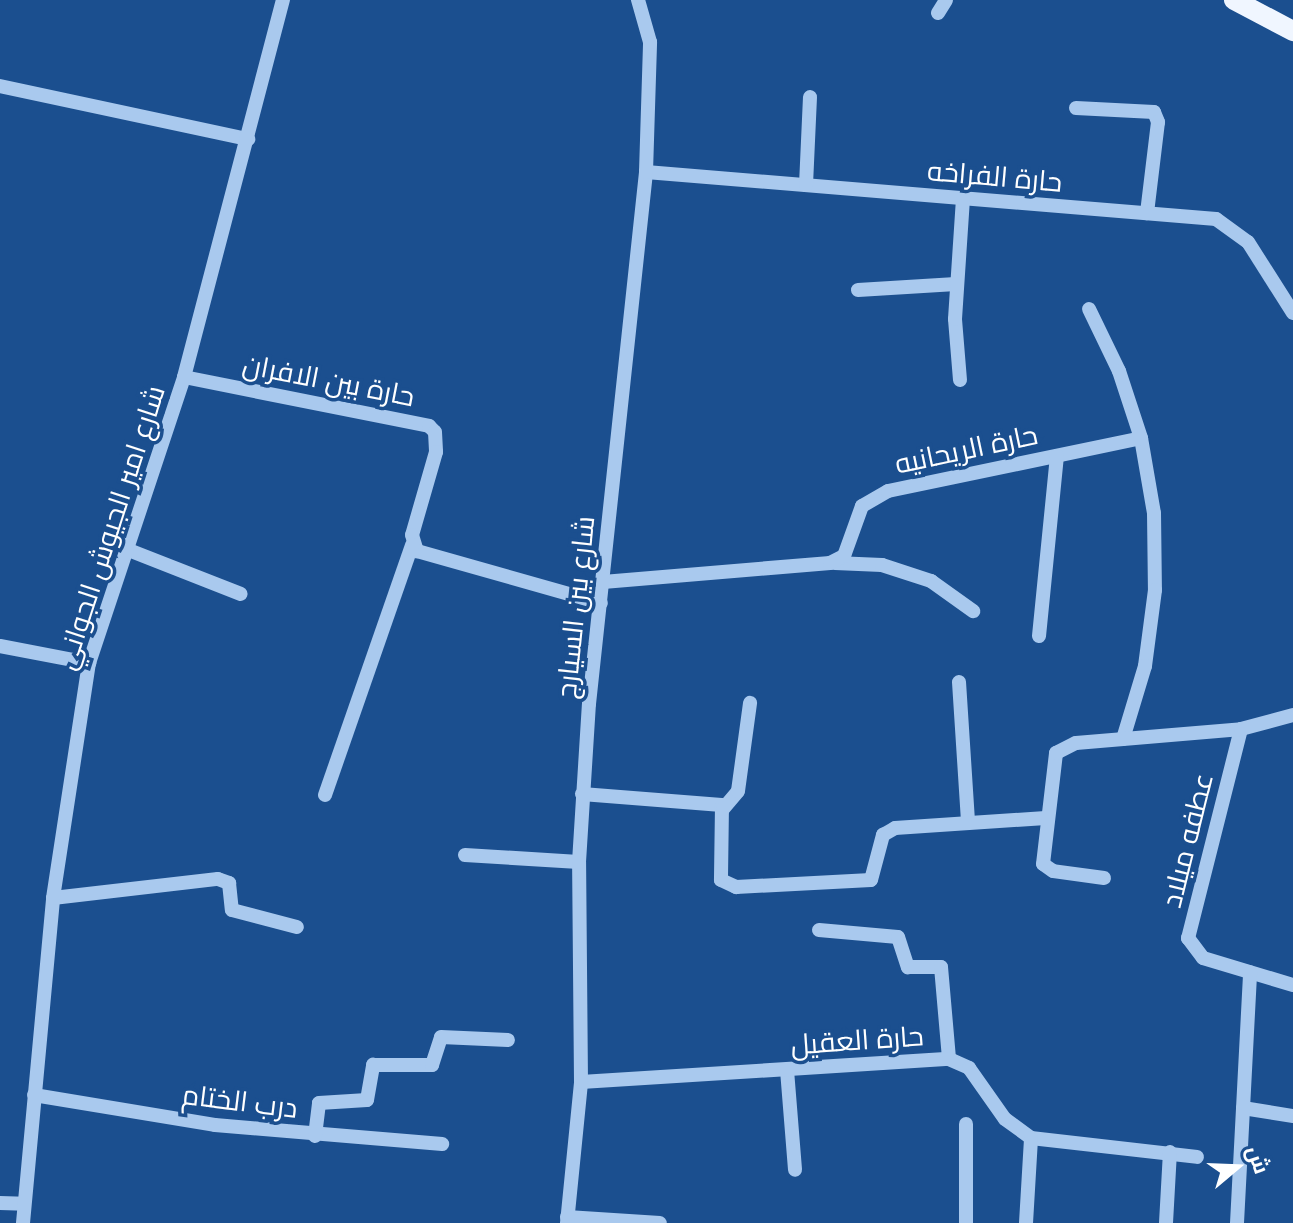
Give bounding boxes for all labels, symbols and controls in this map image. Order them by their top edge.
street label: حارة الفراخه [926,152,1064,198]
street label: حارة بين الافران [240,346,418,412]
street label: شارع امير الجيوش الجواني [47,381,171,673]
street label: حارة الريحانيه [892,416,1040,480]
street label: شارع بين السيارج [548,514,600,700]
street label: عطفه ميلاد [1153,769,1219,911]
street label: حارة العقيل [789,1018,925,1060]
street label: درب الختام [180,1076,300,1124]
north arrow [1197,1127,1277,1207]
text: ش [1241,1141,1278,1177]

